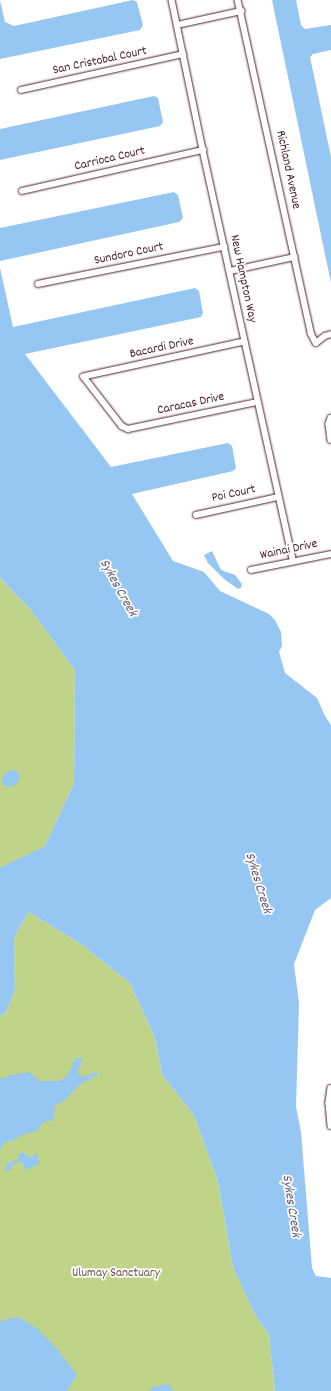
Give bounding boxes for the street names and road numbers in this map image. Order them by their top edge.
street label: San Cristobal Court [52,44,148,80]
street label: Richland Avenue [271,129,303,211]
street label: Carrioca Court [73,144,147,176]
street label: New Hampton Way [225,234,259,324]
street label: Sundoro Court [93,240,165,270]
street label: Bacardi Drive [129,335,195,363]
street label: Caracas Drive [156,390,226,420]
street label: Poi Court [211,483,257,507]
street label: Wainai Drive [259,537,319,565]

